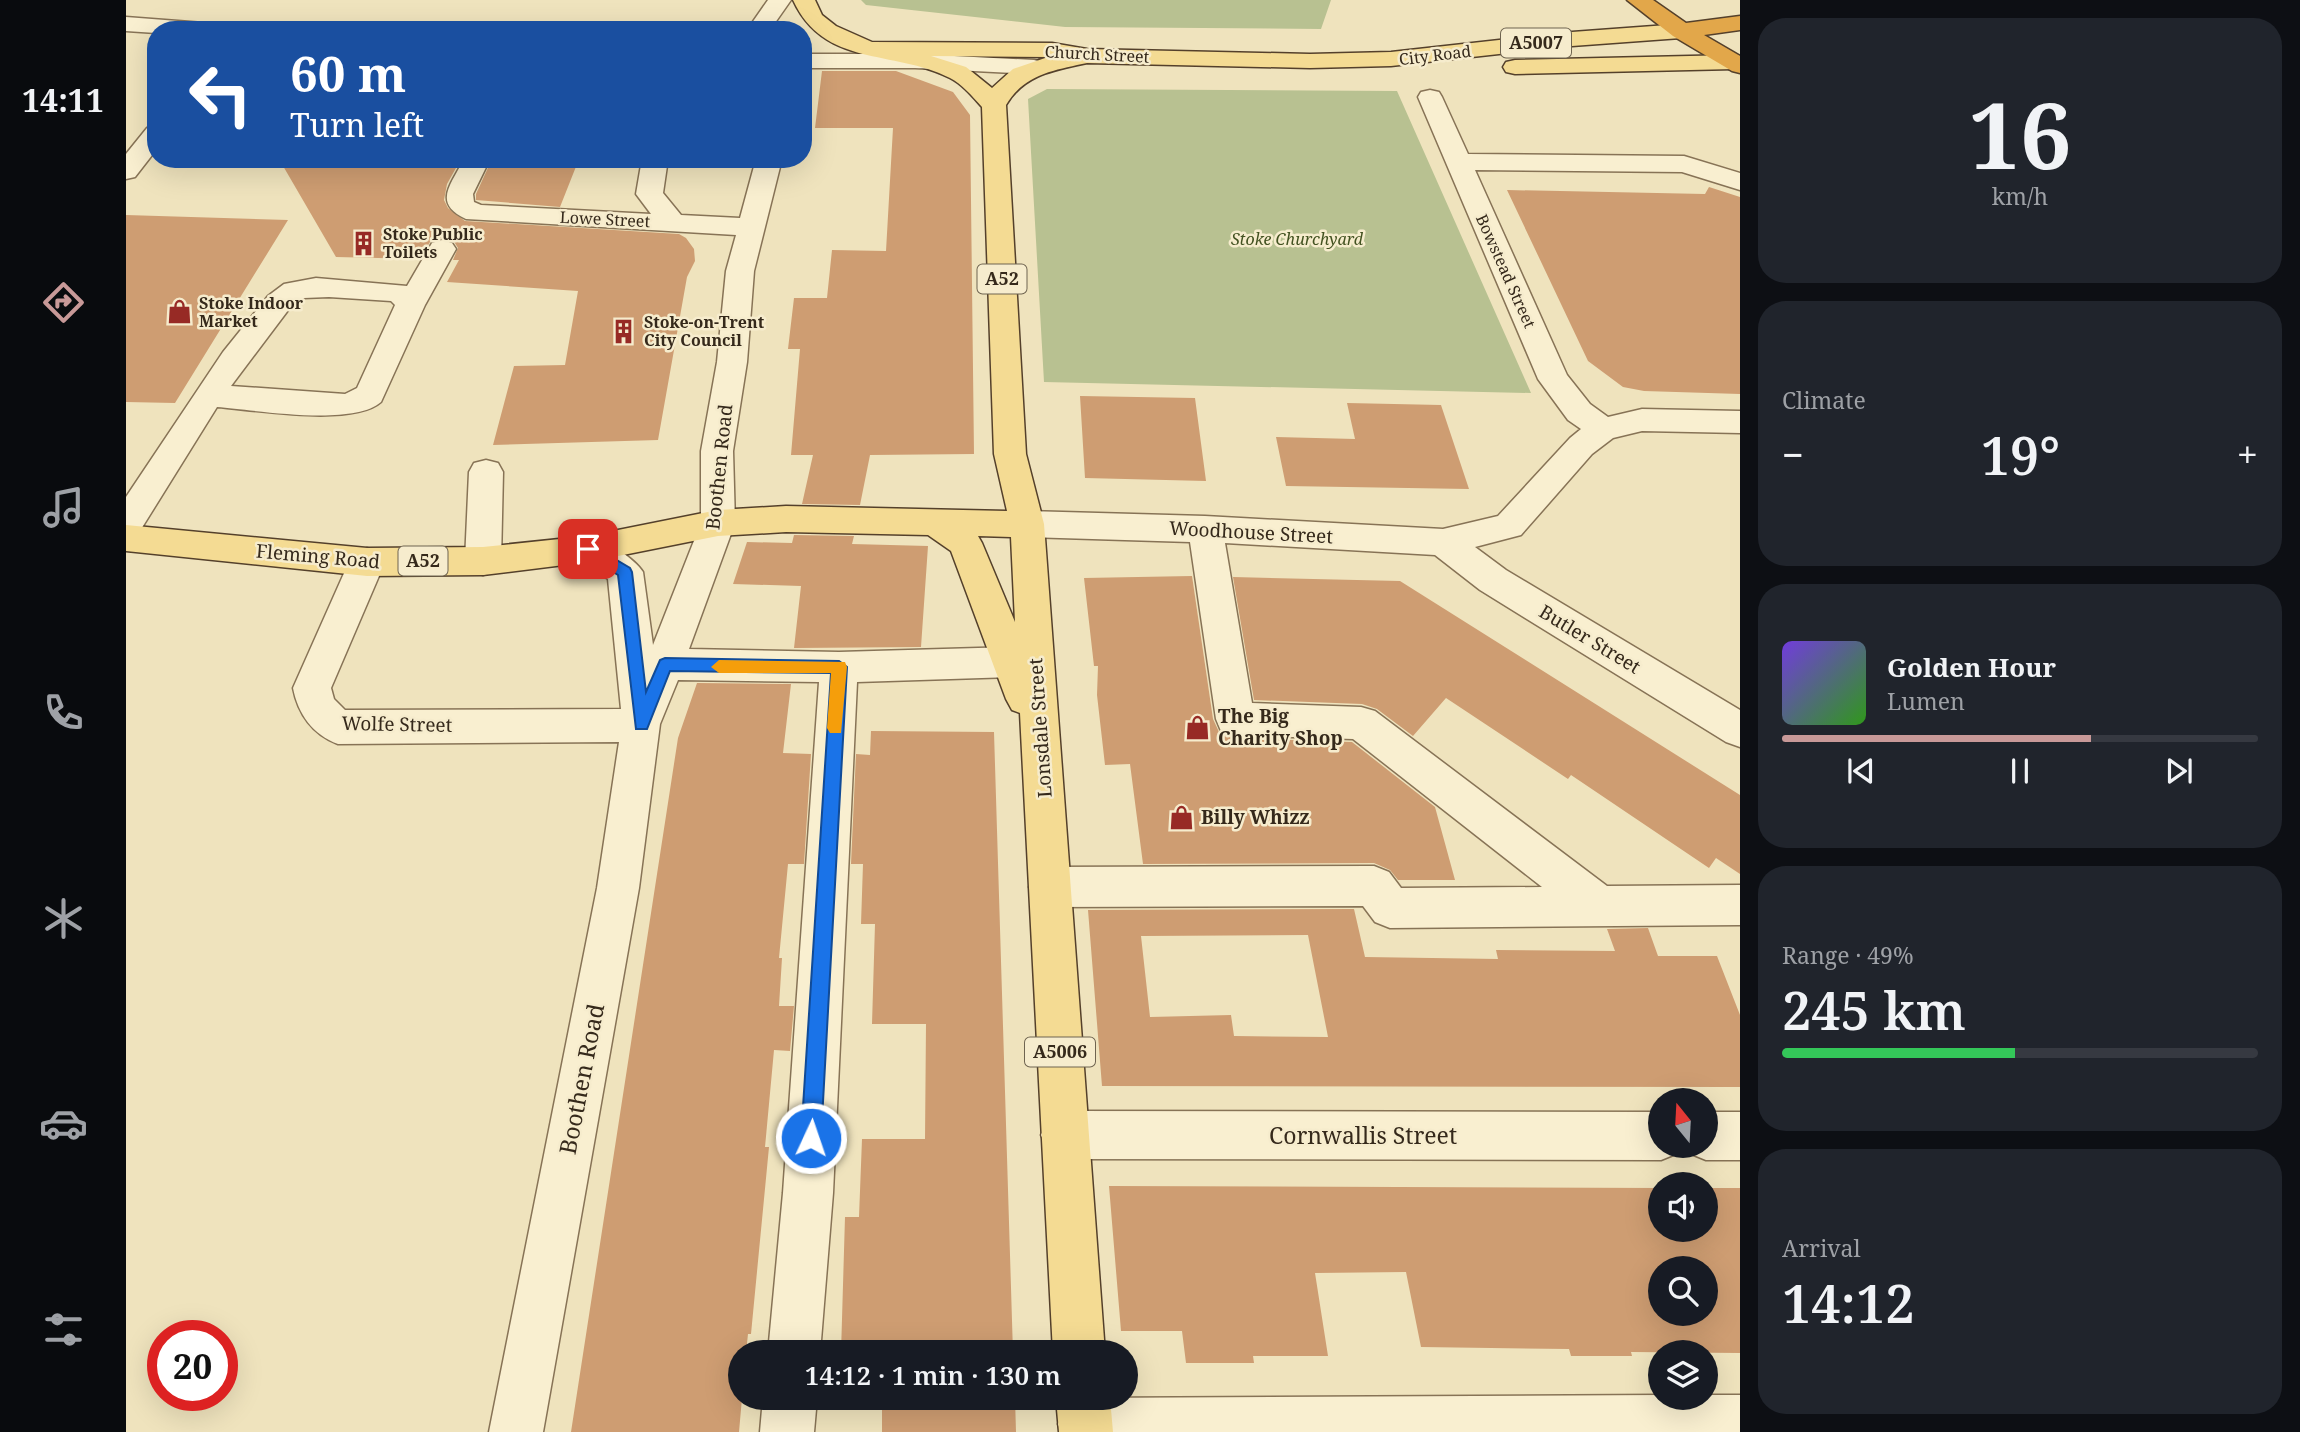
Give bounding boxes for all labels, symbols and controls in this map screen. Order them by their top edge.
road number: A5007 [1501,28,1571,58]
text: 60 m [290,40,406,106]
street label: Church Street [1044,40,1150,68]
street label: City Road [1398,40,1472,70]
icon: left [175,49,266,140]
text: 16 [1969,72,2071,196]
text: 14:11 [22,78,104,121]
text: Turn left [290,103,424,146]
text: km/h [1992,180,2048,212]
street label: Lowe Street [559,206,651,232]
street label: Bowstead Street [1471,211,1541,332]
place label: Stoke Public Toilets [383,223,483,263]
park label: Stoke Churchyard [1231,228,1364,250]
building icon: Stoke Public Toilets [349,229,377,257]
road number: A52 [978,264,1026,293]
icon: directions [39,278,88,327]
place label: Stoke Indoor Market [199,292,304,332]
shop icon: Stoke Indoor Market [165,298,193,326]
place label: Stoke-on-Trent City Council [644,311,765,351]
building icon: Stoke-on-Trent City Council [610,317,638,345]
text: Climate [1782,384,1866,416]
street label: Boothen Road [699,403,739,531]
text: 19° [1981,419,2060,490]
text: − [1782,428,1804,480]
text: + [2237,428,2258,480]
icon: music [39,483,88,532]
street label: Woodhouse Street [1168,515,1334,549]
pin [558,519,618,579]
icon: arrive [569,530,607,568]
street label: Fleming Road [255,538,381,574]
road number: A52 [398,546,448,576]
street label: Butler Street [1534,598,1646,680]
text: Golden Hour [1887,649,2056,685]
street label: Lonsdale Street [1022,657,1058,799]
text: Lumen [1887,685,1965,717]
icon: phone [39,688,88,737]
place label: The Big Charity Shop [1218,703,1343,751]
street label: Wolfe Street [341,710,453,738]
shop icon: The Big Charity Shop [1184,713,1212,741]
icon: previous [1842,752,1880,790]
icon: pause [2001,752,2039,790]
icon: next [2160,752,2198,790]
shop icon: Billy Whizz [1167,803,1195,831]
place label: Billy Whizz [1201,804,1310,830]
icon: climate [39,894,88,943]
text: Range · 49% [1782,939,1914,971]
text: 245 km [1782,974,1966,1045]
street label: Boothen Road [551,1001,611,1157]
road number: A5006 [1025,1037,1095,1066]
north arrow [1648,1088,1718,1158]
map controls [1648,1088,1718,1410]
icon: car [39,1099,88,1148]
position arrow [774,1101,848,1175]
street label: Cornwallis Street [1269,1119,1457,1151]
button: sound [1648,1172,1718,1242]
text: Arrival [1782,1232,1861,1264]
button: search [1648,1256,1718,1326]
text: 14:12 [1782,1267,1915,1338]
icon: filters [39,1305,88,1354]
speed limit sign: 20 [147,1320,238,1411]
button: layers [1648,1340,1718,1410]
text: 14:12 · 1 min · 130 m [805,1357,1061,1393]

